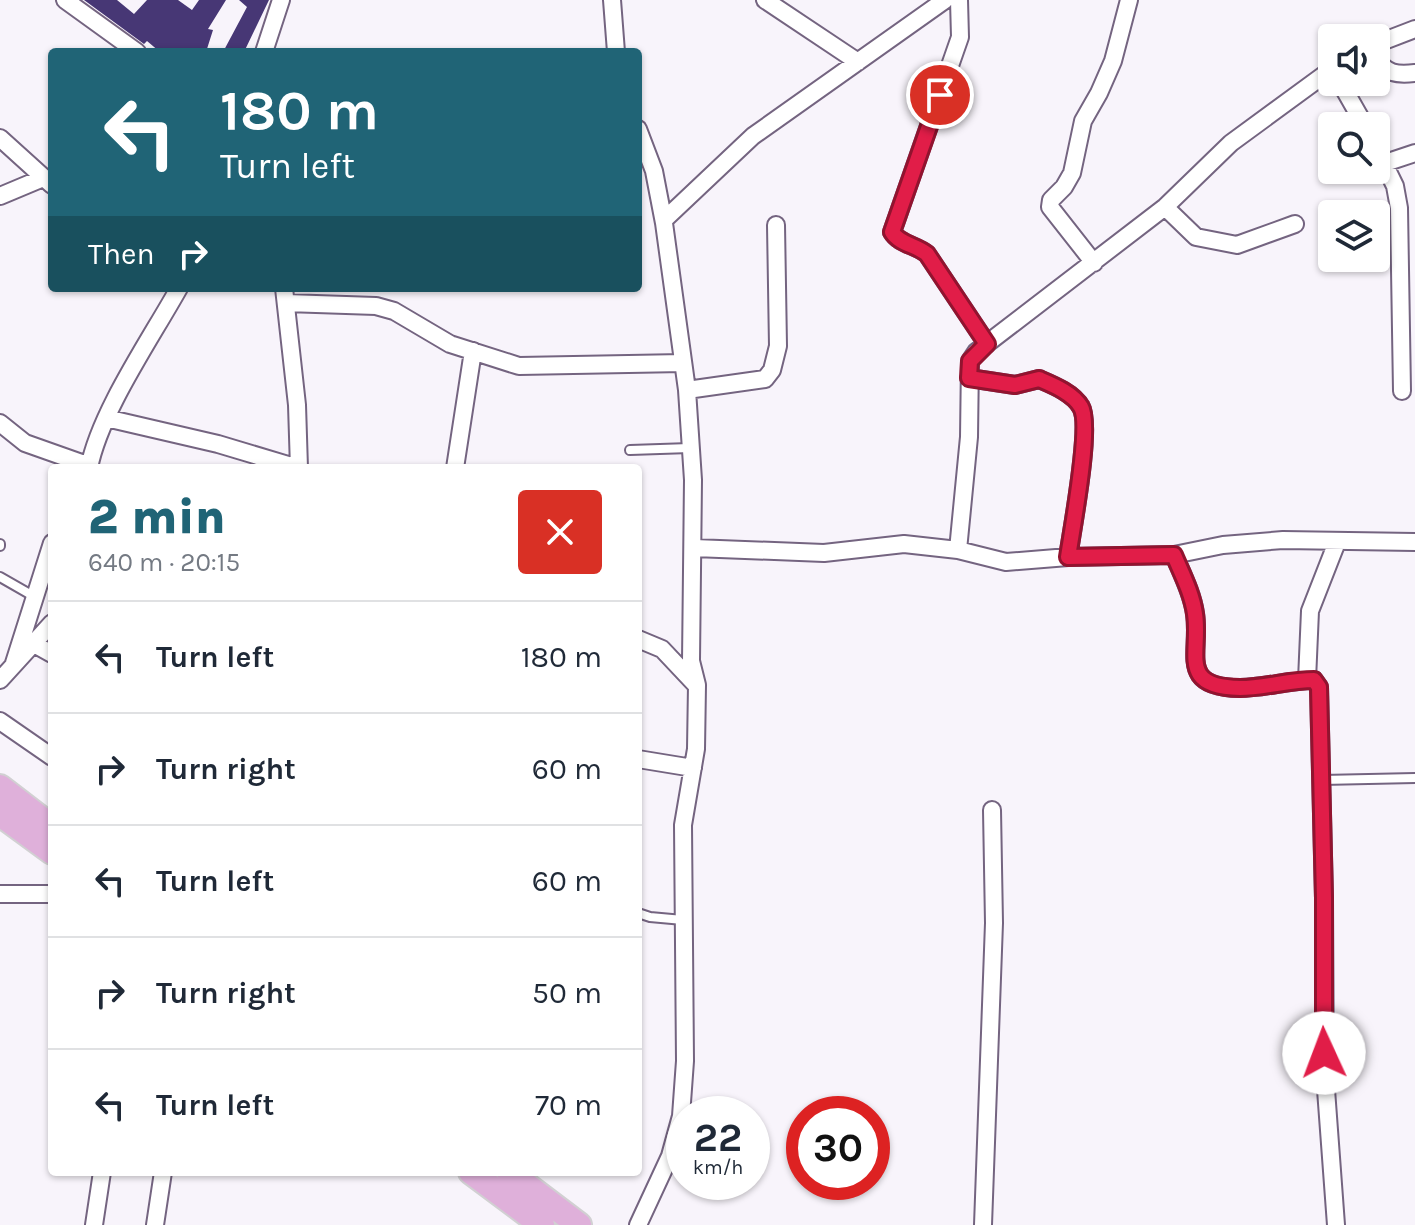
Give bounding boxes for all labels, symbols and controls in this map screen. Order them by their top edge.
map controls [1318,24,1390,272]
button: sound [1318,24,1390,96]
pin [906,61,974,129]
icon: arrive [918,73,962,117]
text: 180 m [220,78,379,143]
icon: left [88,80,192,184]
button: search [1318,112,1390,184]
text: Turn left [220,145,355,187]
button: layers [1318,200,1390,272]
icon: right [171,232,215,276]
text: Then [88,236,155,272]
text: 2 min [88,489,226,545]
button: close [518,490,602,574]
text: 640 m · 20:15 [88,547,240,578]
icon: left [88,635,132,679]
text: Turn left [156,639,274,675]
text: 180 m [521,639,602,675]
icon: right [88,747,132,791]
text: Turn right [156,751,296,787]
text: 60 m [532,751,602,787]
icon: left [88,859,132,903]
text: Turn left [156,863,274,899]
text: 60 m [532,863,602,899]
icon: right [88,971,132,1015]
text: Turn right [156,975,296,1011]
text: 50 m [532,975,602,1011]
position arrow [1282,1011,1366,1095]
icon: left [88,1083,132,1127]
text: Turn left [156,1087,274,1123]
text: 70 m [535,1087,602,1123]
speed limit sign: 30 [786,1096,890,1200]
text: 22 [694,1114,742,1161]
text: km/h [693,1156,743,1179]

